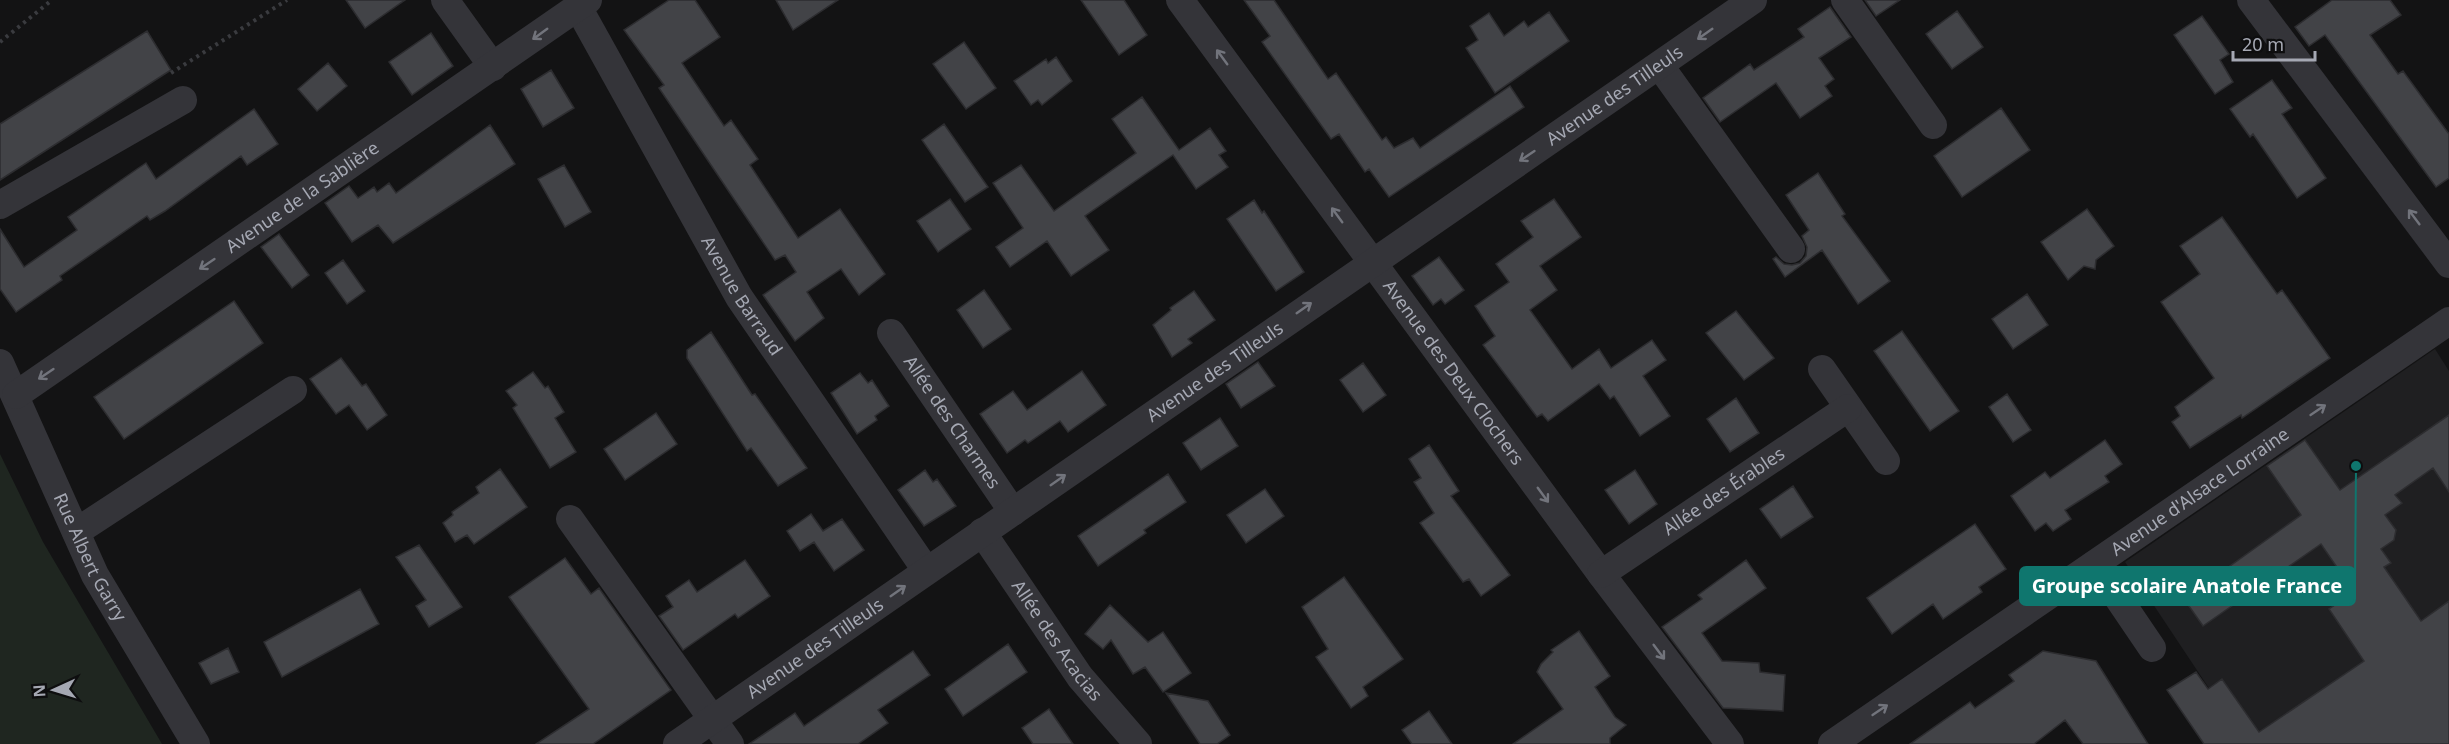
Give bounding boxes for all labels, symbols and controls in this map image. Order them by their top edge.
scale bar [2233,24,2316,62]
one-way arrow [532,28,548,40]
one-way arrow [1697,28,1714,40]
text: 20 m [2242,32,2284,56]
street label: Avenue des Tilleuls [1541,39,1687,150]
one-way arrow [1215,50,1228,66]
street label: Avenue de la Sablière [220,135,383,258]
one-way arrow [1519,150,1536,162]
one-way arrow [1331,207,1343,223]
one-way arrow [2408,209,2421,225]
street label: Avenue Barraud [696,231,788,360]
one-way arrow [199,258,215,270]
street label: Avenue des Deux Clochers [1378,275,1530,469]
one-way arrow [1296,302,1312,314]
street label: Avenue des Tilleuls [1141,316,1287,427]
street label: Allée des Charmes [899,350,1007,493]
one-way arrow [38,368,55,380]
one-way arrow [2309,404,2326,416]
street label: Avenue d'Alsace Lorraine [2105,421,2293,561]
street label: Allée des Érables [1658,441,1789,540]
one-way arrow [1050,474,1066,486]
one-way arrow [1537,487,1549,503]
street label: Rue Albert Garry [49,489,133,626]
callout: Groupe scolaire Anatole France [2020,567,2355,605]
text: Groupe scolaire Anatole France [2032,572,2342,599]
street label: Allée des Acacias [1007,575,1108,706]
one-way arrow [889,584,905,597]
street label: Avenue des Tilleuls [742,592,888,703]
one-way arrow [1652,644,1665,660]
north arrow [24,660,84,720]
text: N [28,684,50,698]
one-way arrow [1871,704,1888,716]

